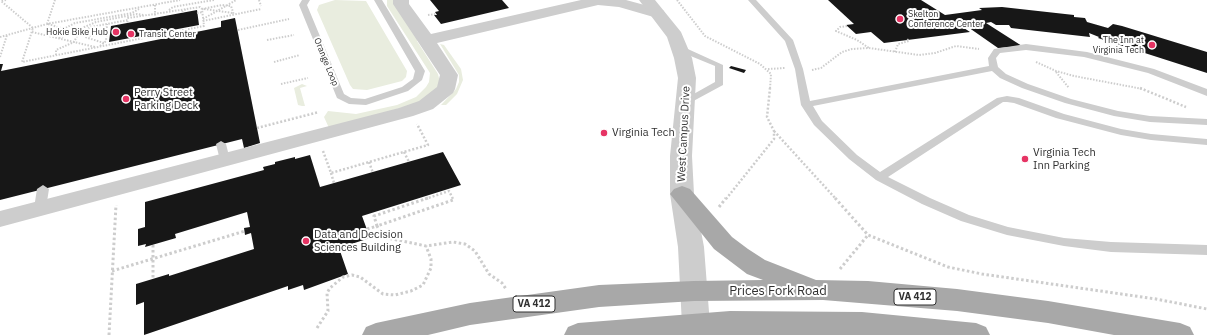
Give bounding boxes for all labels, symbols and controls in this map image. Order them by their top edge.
place label: Skelton Conference Center [908,9,983,30]
marker: Skelton Conference Center [895,14,905,24]
place label: Hokie Bike Hub [46,27,108,37]
marker: Hokie Bike Hub [111,27,121,37]
marker: Transit Center [126,29,136,39]
place label: Transit Center [139,29,196,39]
place label: The Inn at Virginia Tech [1093,35,1144,56]
street label: Orange Loop [311,36,341,88]
marker: The Inn at Virginia Tech [1147,40,1157,50]
place label: Perry Street Parking Deck [134,86,198,112]
street label: West Campus Drive [675,86,693,182]
marker: Perry Street Parking Deck [121,94,131,104]
place label: Virginia Tech [612,126,675,140]
marker: Virginia Tech [599,128,609,138]
place label: Virginia Tech Inn Parking [1033,146,1096,172]
marker: Virginia Tech Inn Parking [1020,154,1030,164]
place label: Data and Decision Sciences Building [314,228,403,254]
marker: Data and Decision Sciences Building [301,236,311,246]
street label: Prices Fork Road [729,283,827,299]
road number: VA 412 [894,289,936,305]
road number: VA 412 [513,296,555,312]

